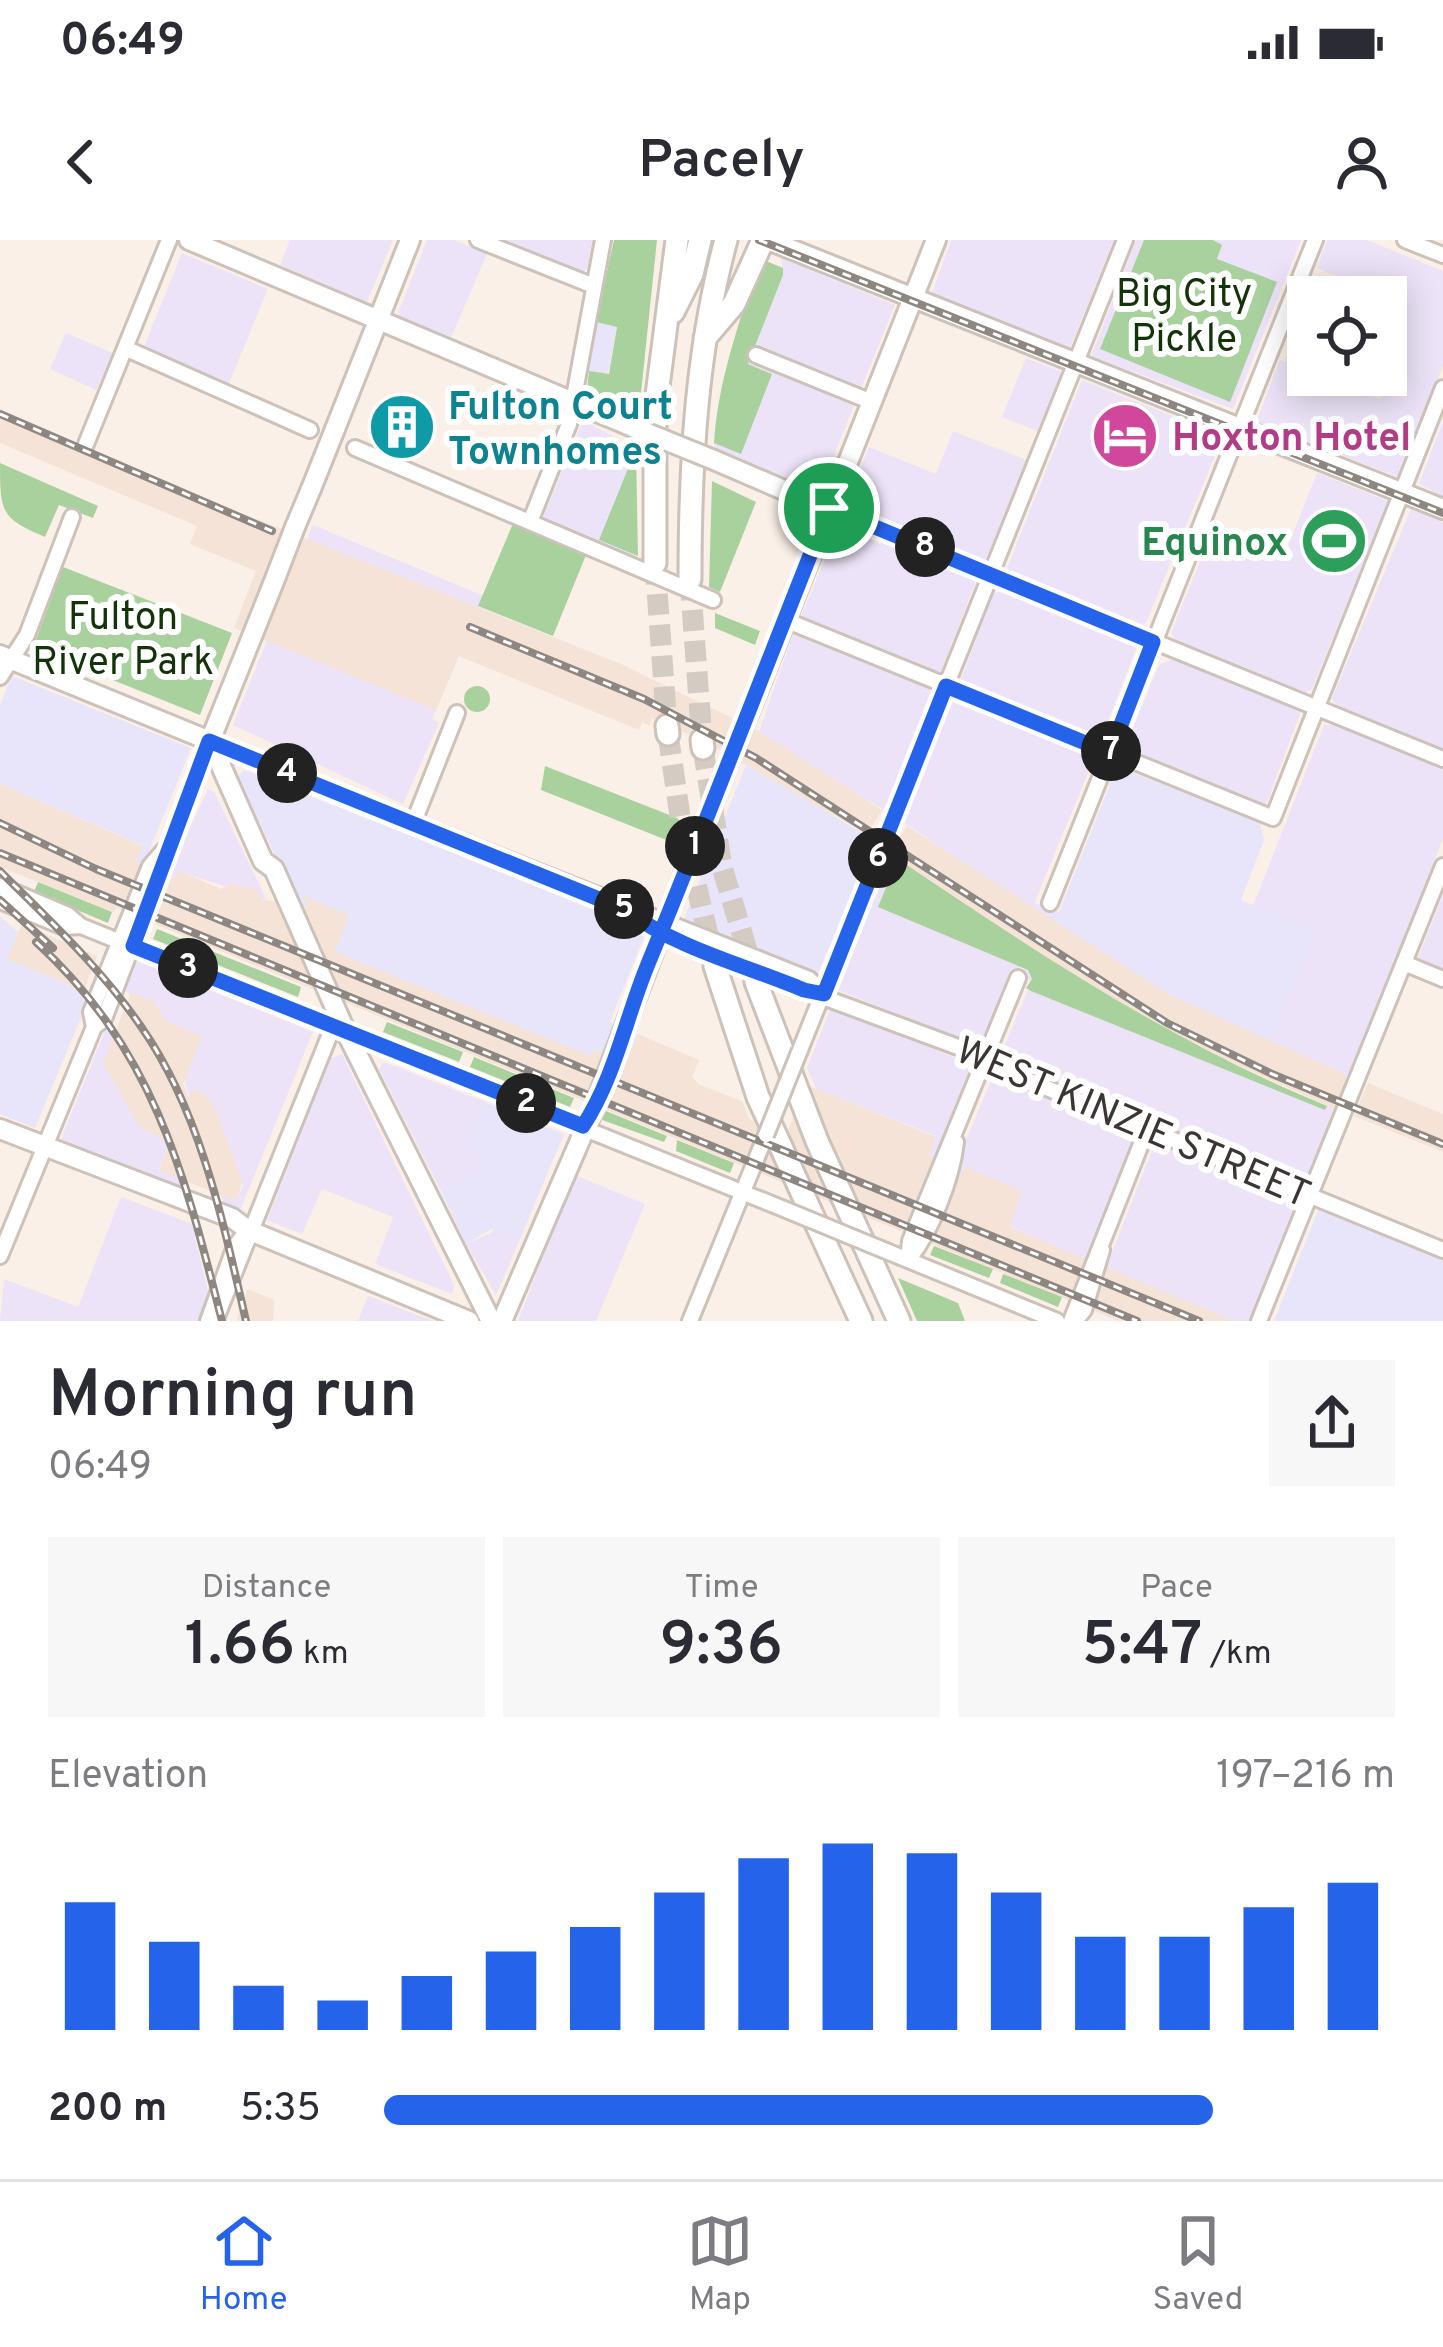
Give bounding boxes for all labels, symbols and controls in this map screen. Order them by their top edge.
text: 06:49 [60,14,185,71]
text: Pacely [638,128,805,197]
icon: back [48,129,114,195]
icon: person [1329,129,1395,195]
park label: Big City Pickle [1116,272,1252,366]
map controls [1287,276,1407,396]
button: locate [1287,276,1407,396]
place label: Fulton Court Townhomes [448,385,673,479]
building icon: Fulton Court Townhomes [367,392,437,462]
hotel icon: Hoxton Hotel [1090,401,1160,471]
place label: Hoxton Hotel [1172,416,1411,465]
pin [778,457,880,559]
icon: arrive [796,475,862,541]
sports icon: Equinox [1299,506,1369,576]
pin: 8 [895,517,955,577]
place label: Equinox [1141,521,1288,570]
text: 8 [915,526,935,568]
park label: Fulton River Park [32,595,214,689]
pin: 7 [1081,721,1141,781]
text: 7 [1102,730,1120,772]
pin: 4 [257,743,317,803]
text: 4 [276,752,298,794]
pin: 1 [665,816,725,876]
text: 1 [688,825,702,867]
pin: 6 [848,828,908,888]
text: 6 [868,837,888,879]
pin: 5 [594,879,654,939]
text: 5 [614,888,634,930]
pin: 3 [158,938,218,998]
text: 3 [178,947,198,989]
street label: WEST KINZIE STREET [948,1028,1317,1222]
pin: 2 [496,1073,556,1133]
text: 2 [516,1082,536,1124]
text: Morning run [48,1357,417,1440]
button: share [1269,1360,1395,1486]
text: 06:49 [48,1444,152,1493]
text: Distance [202,1568,331,1610]
text: Time [685,1568,758,1610]
text: Pace [1140,1568,1213,1610]
text: 1.66 [184,1610,295,1686]
text: 9:36 [660,1610,783,1686]
text: 5:47 [1081,1610,1202,1686]
text: km [295,1634,349,1676]
text: /km [1202,1634,1272,1676]
text: Elevation [48,1753,208,1802]
text: 197–216 m [1216,1753,1395,1802]
text: 200 m [48,2086,167,2135]
text: 5:35 [240,2086,321,2135]
tab: Home [200,2208,287,2322]
tab: Map [687,2208,753,2322]
tab: Saved [1153,2208,1243,2322]

